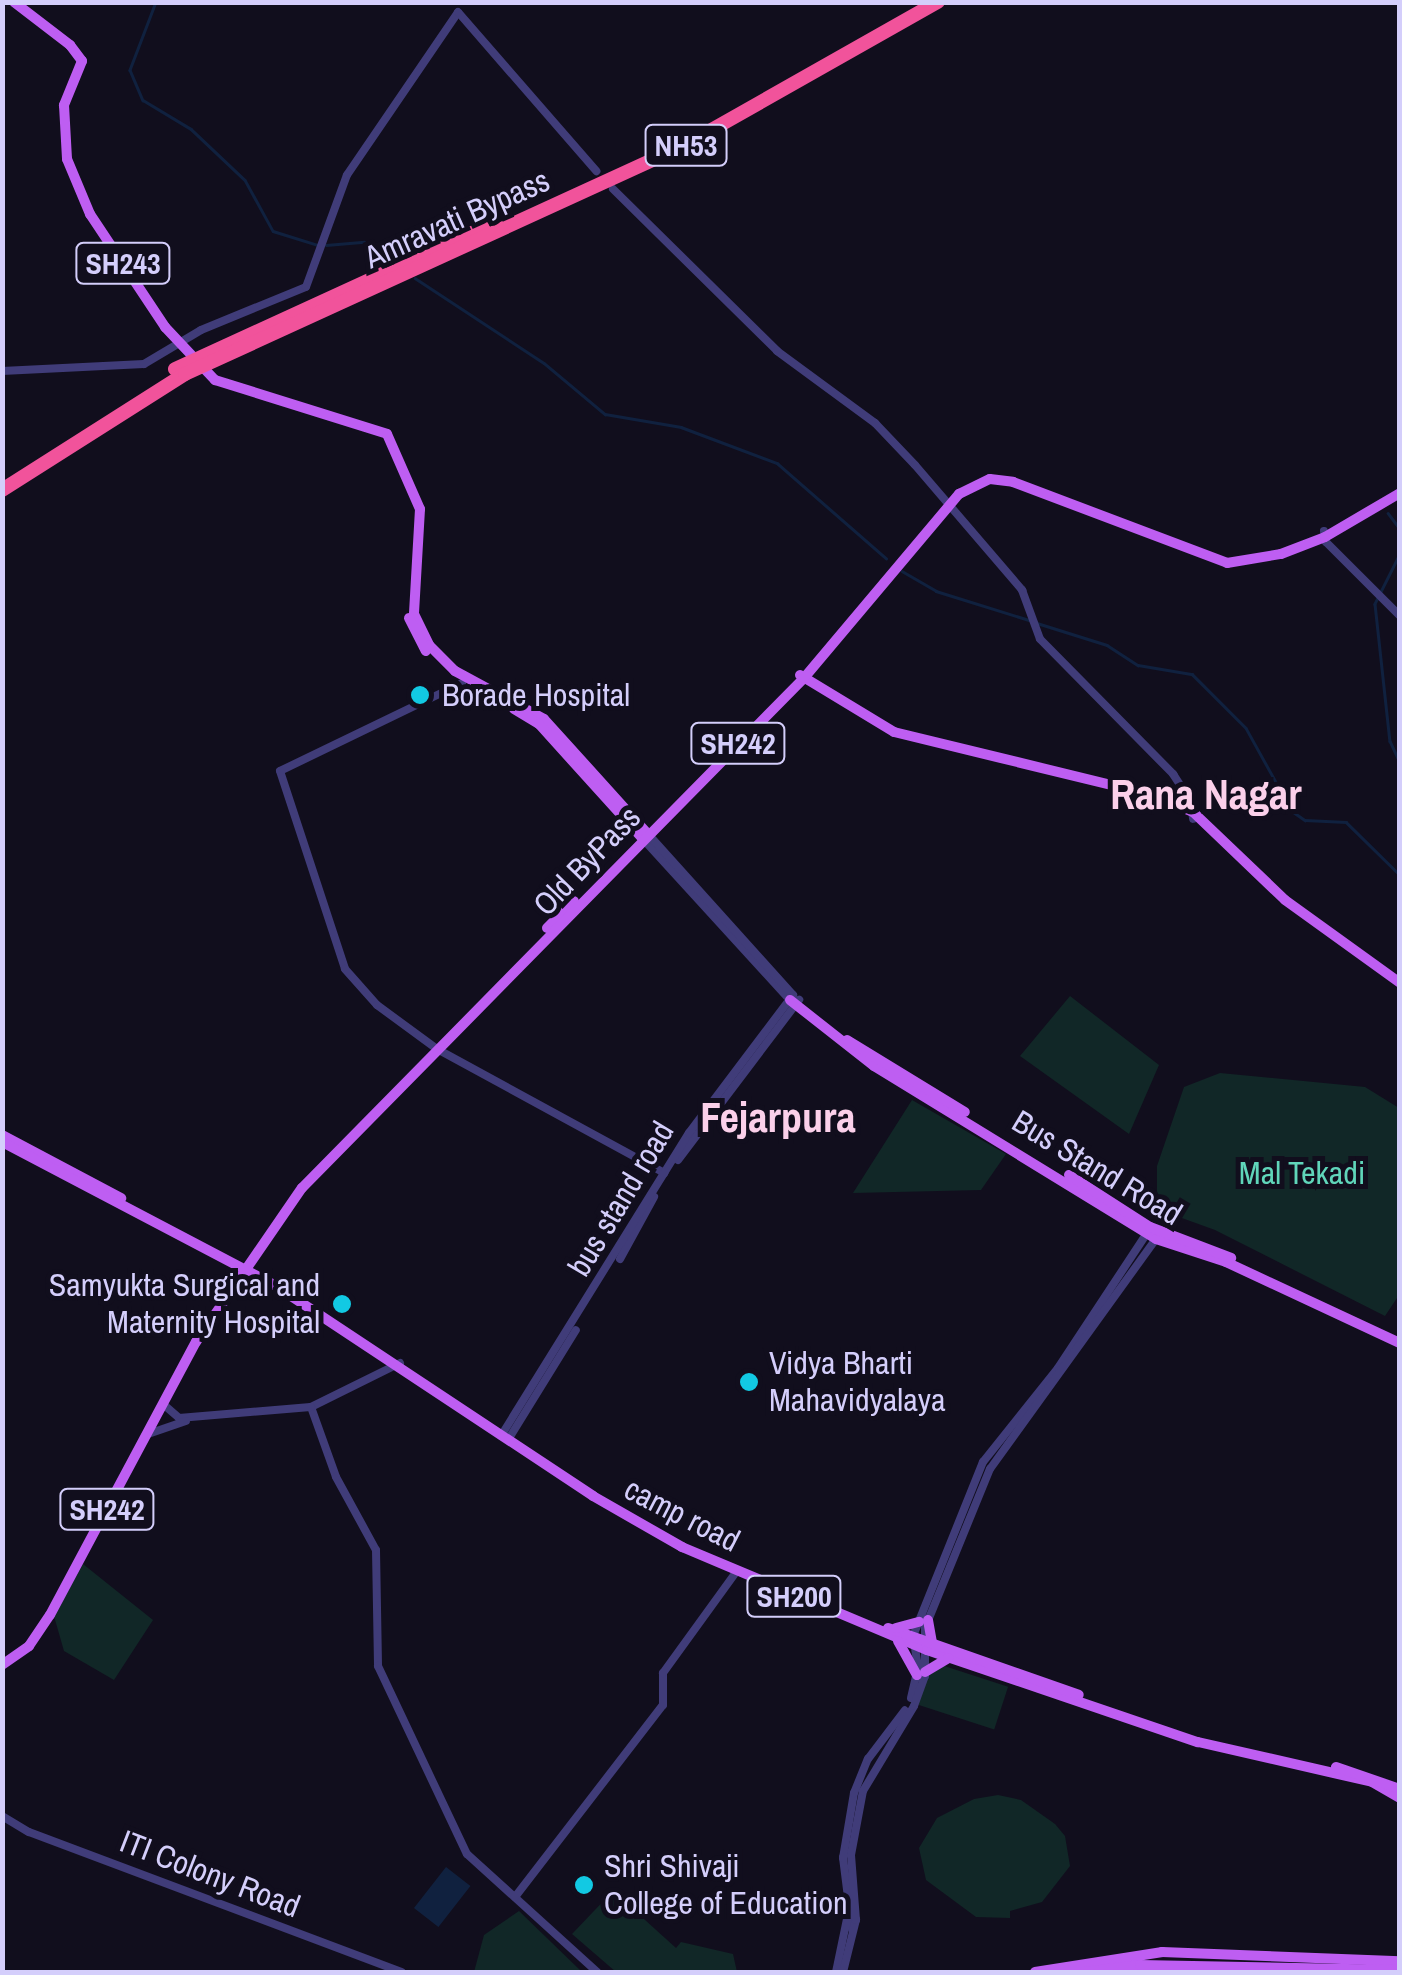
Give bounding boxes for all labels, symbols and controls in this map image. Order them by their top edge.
road number: NH53 [644,120,728,170]
street label: Amravati Bypass [359,161,555,277]
road number: SH243 [73,238,173,288]
place label: Borade Hospital [442,676,630,714]
marker: Borade Hospital [407,682,433,708]
road number: SH242 [688,718,788,768]
district label: Rana Nagar [1110,769,1302,819]
street label: Old ByPass [526,798,648,924]
district label: Fejarpura [700,1092,856,1142]
street label: Bus Stand Road [1005,1102,1189,1234]
street label: bus stand road [560,1115,682,1283]
park label: Mal Tekadi [1239,1154,1365,1192]
place label: Samyukta Surgical and Maternity Hospital [49,1267,320,1342]
marker: Samyukta Surgical and Maternity Hospital [329,1291,355,1317]
place label: Vidya Bharti Mahavidyalaya [769,1345,945,1420]
marker: Vidya Bharti Mahavidyalaya [738,1371,760,1393]
street label: camp road [618,1470,746,1560]
road number: SH242 [57,1484,157,1534]
road number: SH200 [744,1571,844,1621]
street label: ITI Colony Road [115,1822,305,1926]
place label: Shri Shivaji College of Education [604,1848,848,1923]
marker: Shri Shivaji College of Education [573,1874,595,1896]

